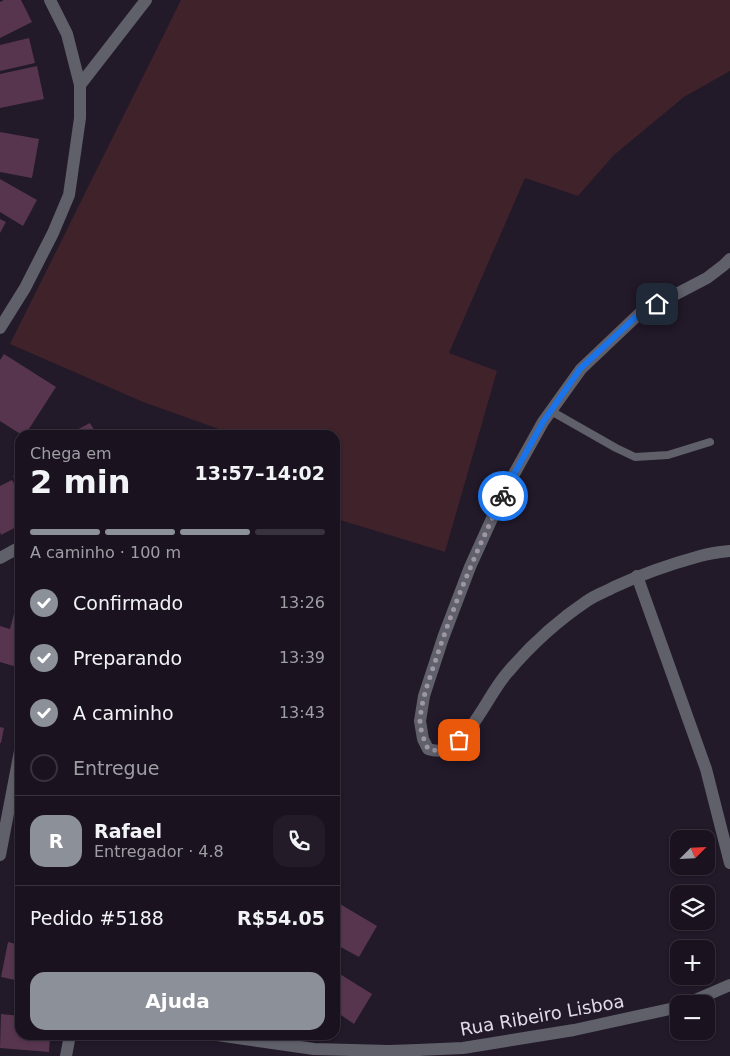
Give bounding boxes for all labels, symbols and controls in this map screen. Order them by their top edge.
pin [636,283,678,325]
icon: home [643,290,671,318]
text: Chega em [30,444,112,463]
text: 13:57–14:02 [195,462,325,484]
text: 2 min [30,463,131,501]
courier [478,471,528,521]
icon: bike [489,482,517,510]
text: A caminho · 100 m [30,543,181,562]
icon: check [30,589,58,617]
text: Confirmado [73,592,183,614]
text: 13:26 [279,593,325,612]
icon: check [30,644,58,672]
text: Preparando [73,647,182,669]
text: 13:39 [279,648,325,667]
icon: check [30,699,58,727]
text: A caminho [73,702,174,724]
text: 13:43 [279,703,325,722]
pin [438,719,480,761]
icon: bag [445,726,473,754]
text: Entregue [73,757,159,779]
button: phone [273,815,325,867]
text: Rafael [94,820,162,842]
text: R [49,830,63,852]
north arrow [670,830,715,875]
map controls [670,830,715,1040]
text: Entregador · 4.8 [94,842,224,861]
button: layers [670,885,715,930]
text: Pedido #5188 [30,907,164,929]
text: R$54.05 [237,907,325,929]
button: + [670,940,715,985]
button: Ajuda [30,972,325,1030]
street label: Rua Ribeiro Lisboa [458,990,626,1040]
button: − [670,995,715,1040]

